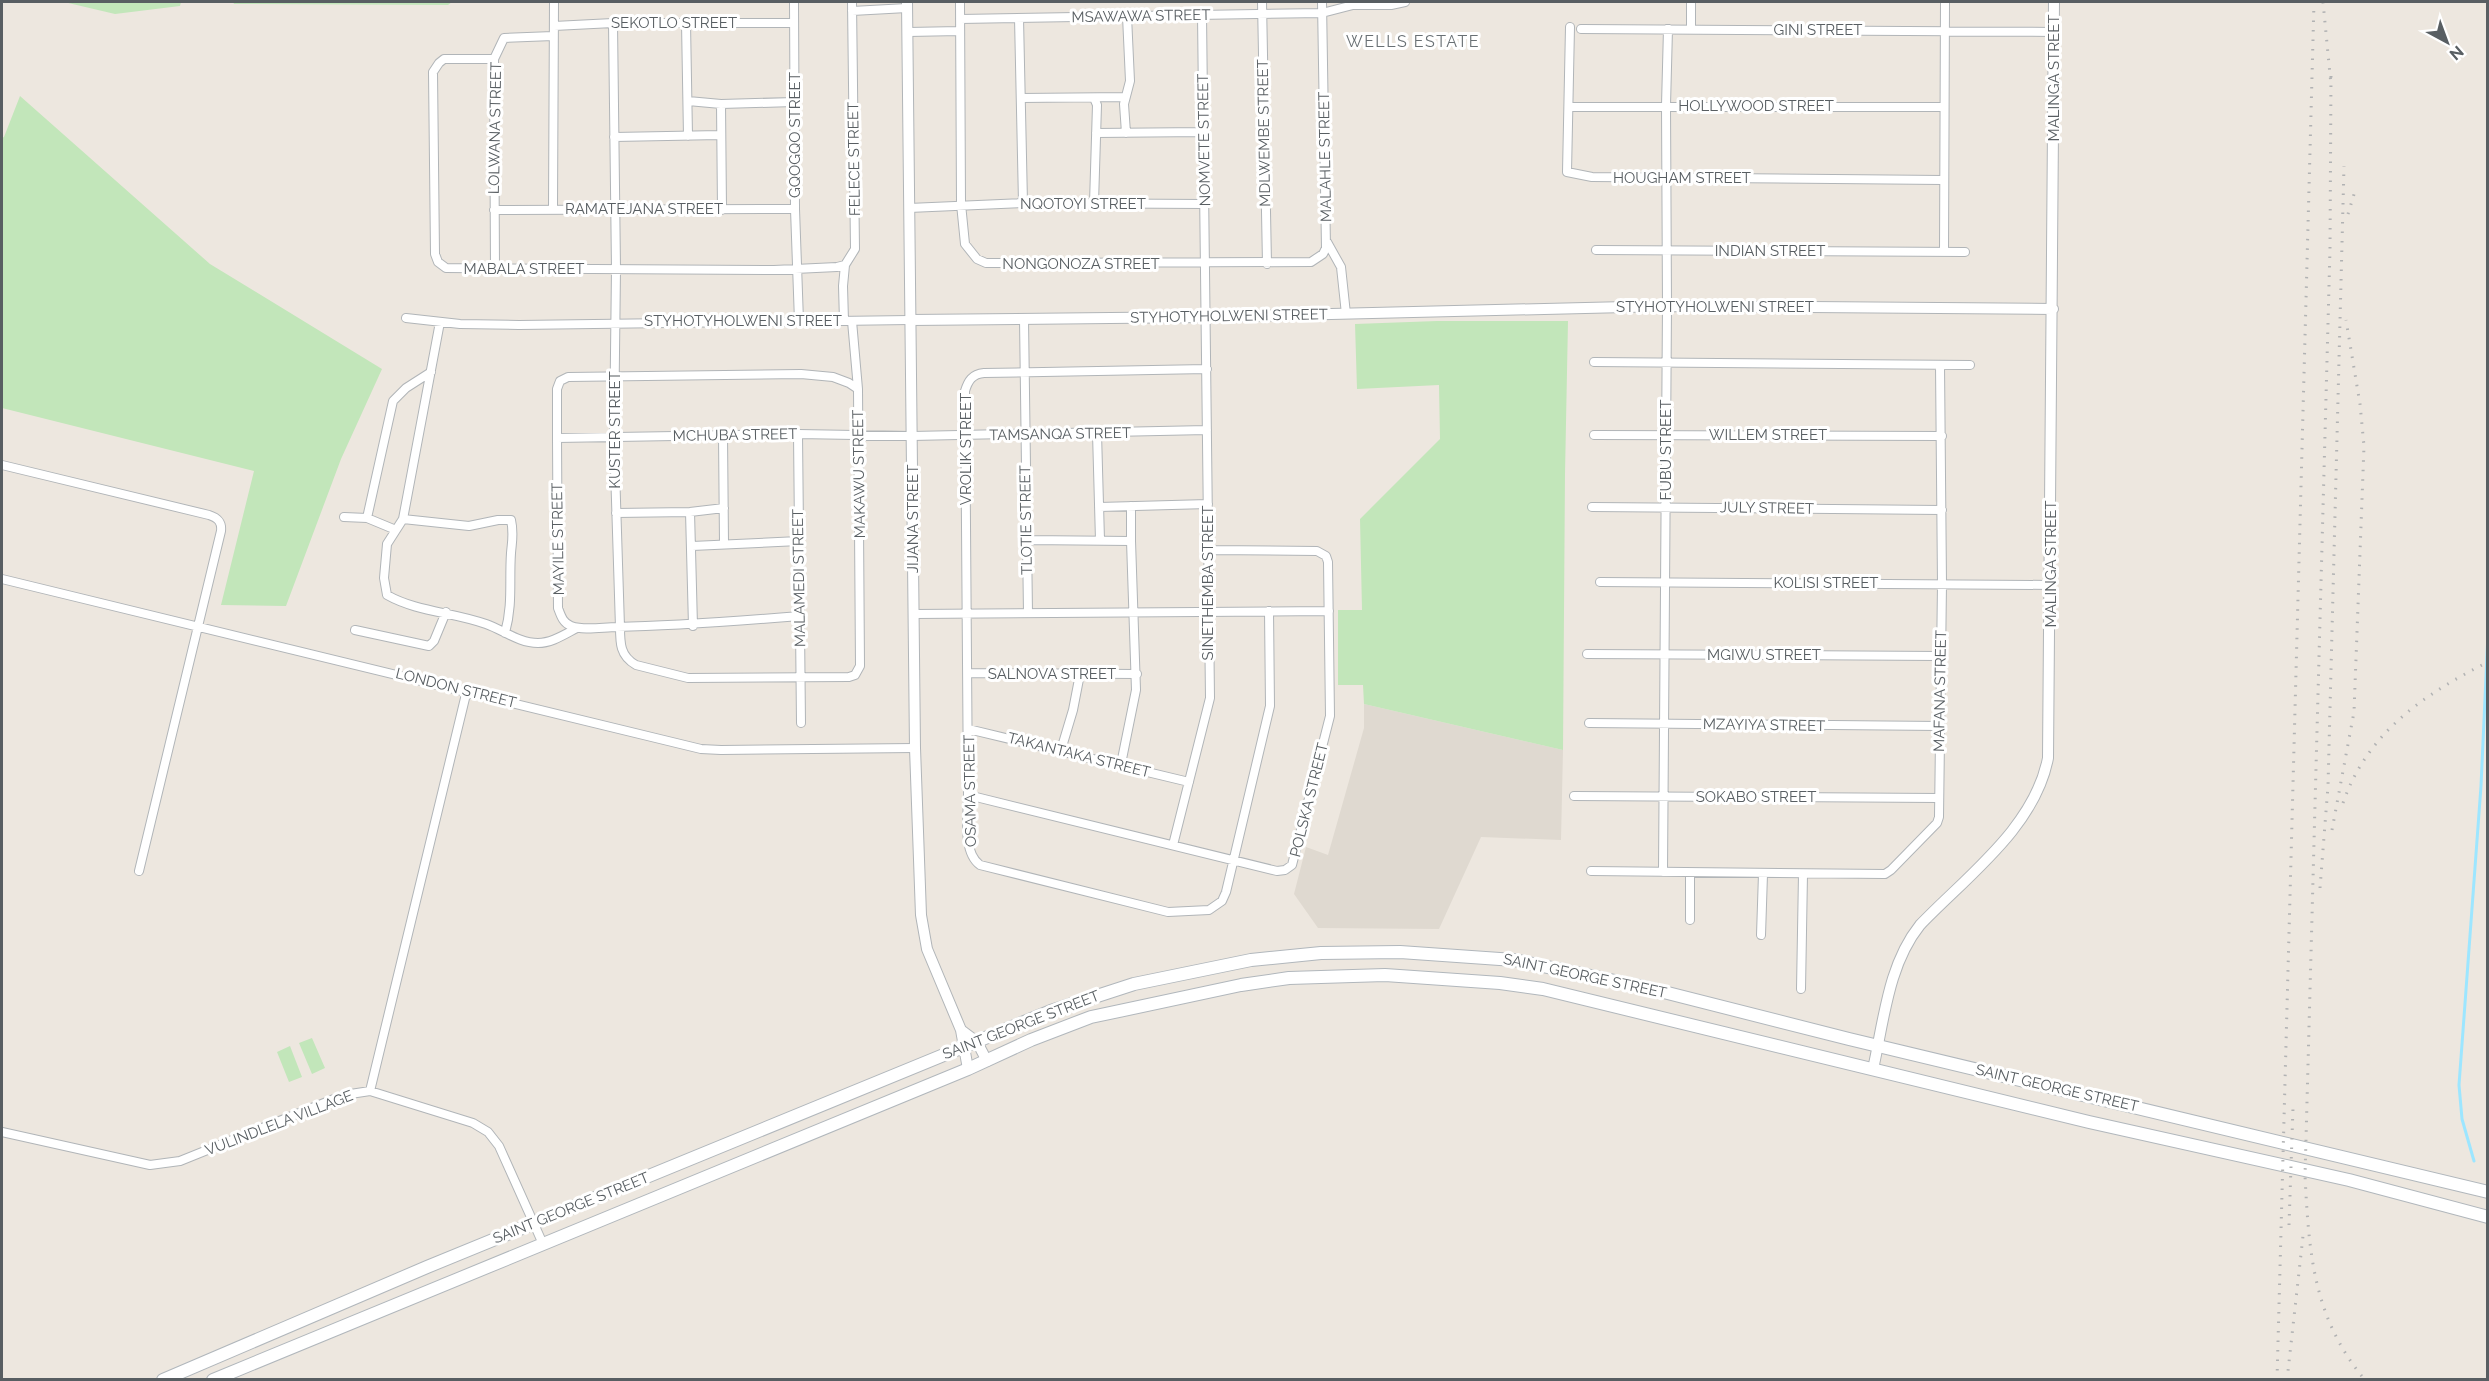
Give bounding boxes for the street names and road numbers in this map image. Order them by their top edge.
street label: MSAWAWA STREET [1071,6,1211,26]
street label: SEKOTLO STREET [611,14,737,32]
street label: MALINGA STREET [2045,14,2063,142]
street label: GINI STREET [1773,21,1863,39]
street label: MDLWEMBE STREET [1254,59,1274,207]
street label: LOLWANA STREET [485,62,505,194]
street label: GQOGQO STREET [786,72,804,198]
street label: NOMVETE STREET [1194,73,1214,207]
street label: MALAHLE STREET [1315,92,1335,222]
street label: HOLLYWOOD STREET [1678,97,1834,115]
street label: FELECE STREET [844,102,864,216]
street label: HOUGHAM STREET [1613,169,1751,187]
street label: NQOTOYI STREET [1020,195,1146,213]
street label: RAMATEJANA STREET [565,200,723,218]
street label: INDIAN STREET [1715,242,1825,260]
street label: NONGONOZA STREET [1002,255,1160,273]
street label: MABALA STREET [464,260,584,278]
street label: STYHOTYHOLWENI STREET [1616,298,1814,316]
street label: STYHOTYHOLWENI STREET [1130,305,1328,327]
street label: STYHOTYHOLWENI STREET [644,312,842,330]
street label: KUSTER STREET [606,371,624,489]
street label: VROLIK STREET [957,393,975,505]
street label: FUBU STREET [1657,400,1675,500]
street label: MAKAWU STREET [849,410,869,538]
street label: TAMSANQA STREET [989,424,1131,444]
street label: MCHUBA STREET [673,425,797,445]
street label: WILLEM STREET [1709,426,1827,444]
street label: JIJANA STREET [904,465,922,573]
street label: TLOTIE STREET [1016,465,1036,575]
street label: MAYILE STREET [548,482,568,596]
street label: JULY STREET [1720,498,1814,518]
street label: MALINGA STREET [2042,500,2060,628]
street label: SINETHEMBA STREET [1199,506,1217,660]
street label: MALAMEDI STREET [789,509,809,647]
street label: KOLISI STREET [1774,574,1878,592]
street label: MAFANA STREET [1930,630,1950,752]
street label: MGIWU STREET [1707,646,1821,664]
street label: LONDON STREET [394,664,518,712]
street label: SALNOVA STREET [988,665,1116,683]
street label: MZAYIYA STREET [1703,715,1825,735]
street label: TAKANTAKA STREET [1006,729,1152,781]
street label: OSAMA STREET [960,735,980,847]
street label: POLSKA STREET [1286,741,1332,859]
street label: SOKABO STREET [1696,788,1816,806]
street label: SAINT GEORGE STREET [1502,950,1668,1002]
street label: SAINT GEORGE STREET [940,987,1102,1063]
street label: SAINT GEORGE STREET [1974,1060,2140,1116]
street label: VULINDLELA VILLAGE [203,1086,355,1160]
street label: SAINT GEORGE STREET [490,1168,652,1248]

